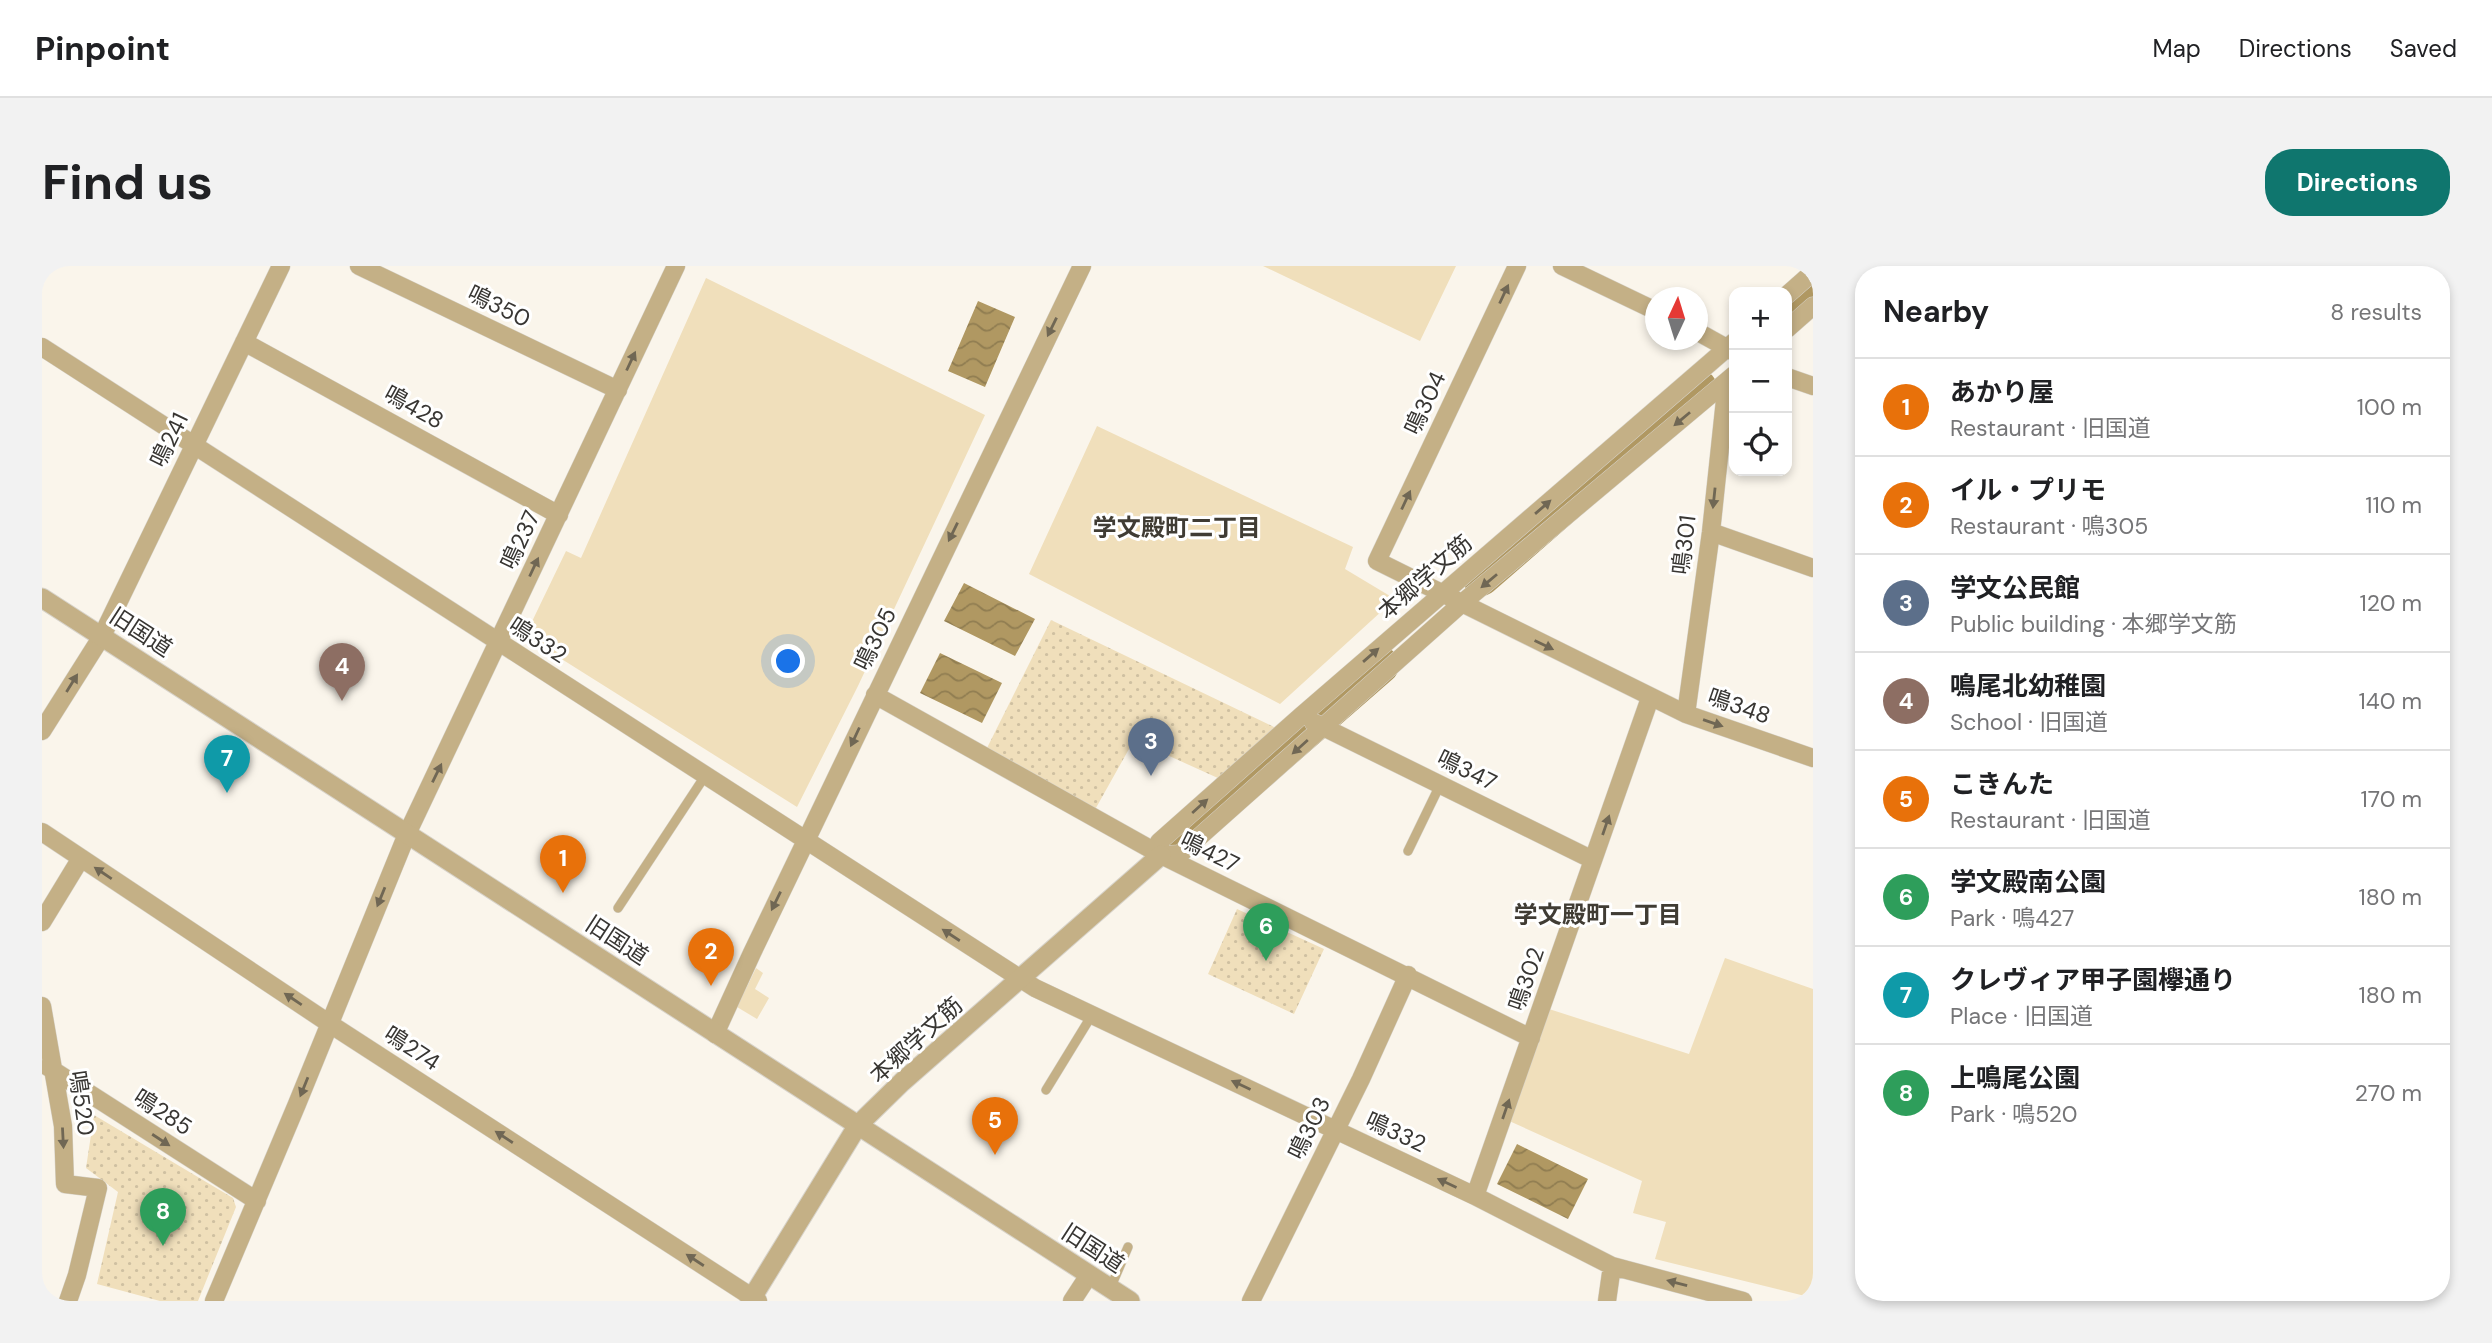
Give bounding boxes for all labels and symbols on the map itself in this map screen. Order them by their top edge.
street label: 鳴350 [463,278,535,334]
one-way arrow [1498,284,1509,304]
north arrow [1645,287,1708,350]
one-way arrow [1047,317,1058,338]
one-way arrow [626,351,637,371]
street label: 鳴304 [1397,367,1453,439]
street label: 鳴428 [379,378,449,436]
street label: 鳴241 [143,408,195,472]
one-way arrow [1673,411,1691,427]
one-way arrow [1709,487,1720,509]
one-way arrow [1400,490,1412,510]
one-way arrow [1534,499,1552,515]
street label: 鳴237 [493,506,547,574]
district label: 学文殿町二丁目 [1093,512,1261,543]
street label: 鳴301 [1665,514,1703,576]
one-way arrow [948,522,959,542]
street label: 本郷学文筋 [1372,528,1478,626]
one-way arrow [529,557,540,577]
one-way arrow [1480,573,1497,588]
street label: 旧国道 [104,601,178,663]
street label: 鳴305 [847,603,903,675]
street label: 鳴332 [503,610,573,670]
one-way arrow [1534,640,1554,651]
pin: 4 [319,643,365,701]
your location [771,644,805,678]
one-way arrow [1362,647,1380,663]
one-way arrow [65,674,78,693]
street label: 鳴348 [1704,681,1774,731]
pin: 3 [1128,718,1174,776]
one-way arrow [1703,718,1724,729]
one-way arrow [849,727,860,748]
pin: 7 [204,735,250,793]
one-way arrow [1292,739,1309,755]
street label: 鳴347 [1432,743,1502,797]
one-way arrow [431,763,442,783]
one-way arrow [1191,798,1208,814]
one-way arrow [1601,814,1612,835]
street label: 鳴427 [1176,825,1244,879]
pin: 1 [540,835,586,893]
one-way arrow [94,867,113,880]
one-way arrow [376,887,387,908]
one-way arrow [771,891,782,911]
district label: 学文殿町一丁目 [1514,899,1682,930]
pin: 6 [1243,903,1289,961]
street label: 旧国道 [580,909,654,971]
pin: 2 [688,928,734,986]
one-way arrow [942,929,961,942]
street label: 鳴302 [1501,943,1551,1015]
street label: 本郷学文筋 [863,990,969,1090]
one-way arrow [284,992,302,1006]
street label: 鳴274 [378,1019,446,1077]
street label: 鳴520 [63,1069,101,1137]
one-way arrow [298,1077,310,1097]
one-way arrow [1231,1080,1251,1091]
street label: 鳴285 [128,1082,198,1142]
street label: 鳴303 [1281,1092,1337,1164]
pin: 5 [972,1097,1018,1155]
one-way arrow [1501,1098,1512,1119]
street label: 鳴332 [1361,1105,1431,1159]
one-way arrow [58,1127,69,1149]
one-way arrow [494,1130,514,1143]
one-way arrow [152,1133,171,1146]
one-way arrow [1437,1177,1457,1189]
pin: 8 [140,1188,186,1246]
street label: 旧国道 [1056,1217,1130,1279]
one-way arrow [686,1254,705,1267]
one-way arrow [1666,1278,1687,1288]

